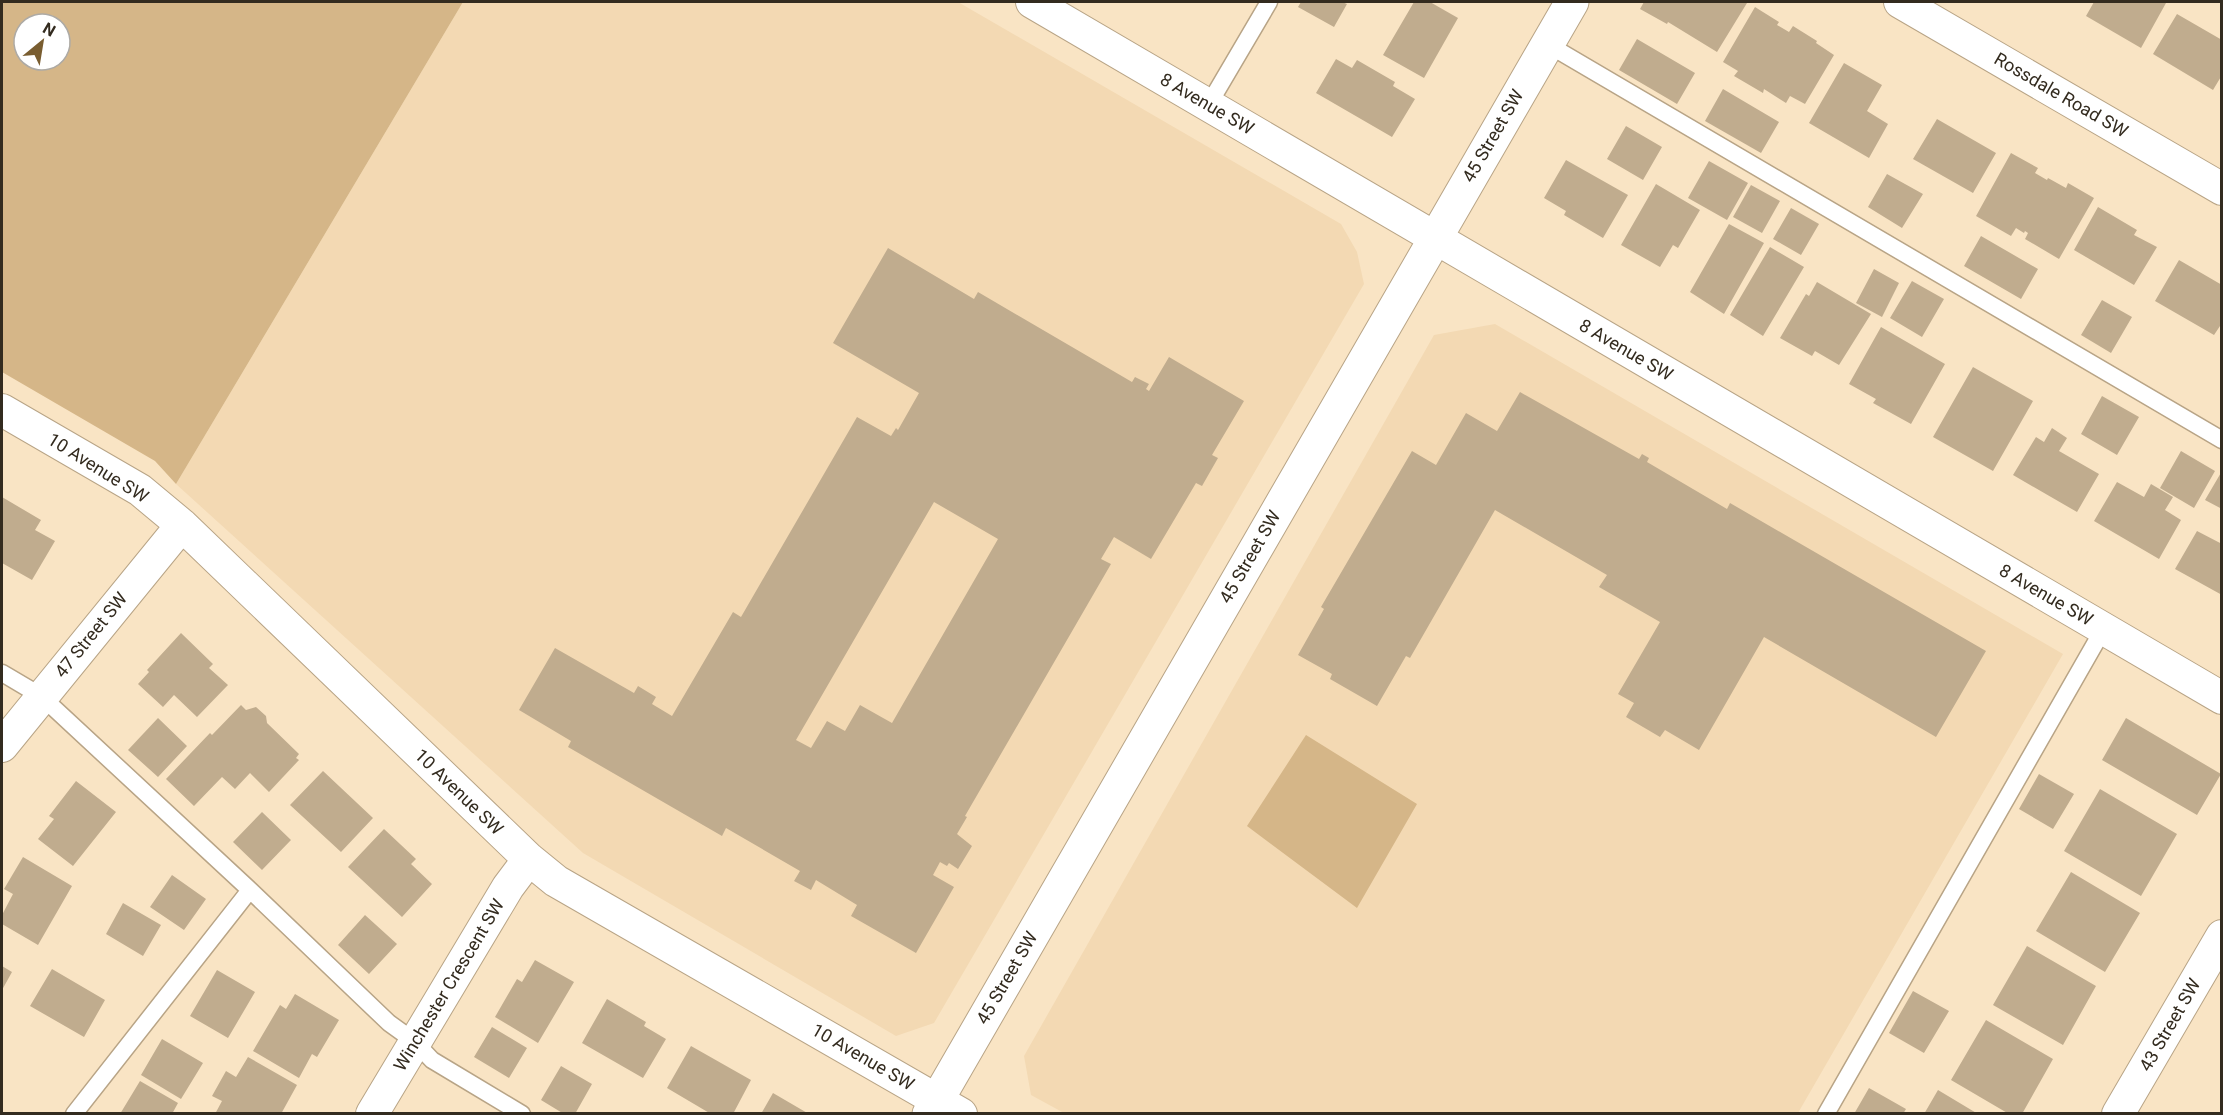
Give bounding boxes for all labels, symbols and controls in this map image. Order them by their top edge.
north arrow [12,12,72,72]
text: N [40,18,59,40]
street label: Rossdale Road SW [1991,48,2132,141]
street label: 8 Avenue SW [1157,68,1258,139]
street label: 45 Street SW [1458,86,1528,186]
street label: 8 Avenue SW [1576,314,1677,385]
street label: 10 Avenue SW [44,428,152,507]
street label: 45 Street SW [1215,507,1285,607]
street label: 8 Avenue SW [1996,559,2097,630]
street label: 47 Street SW [50,588,131,681]
street label: 10 Avenue SW [411,744,508,839]
street label: Winchester Crescent SW [389,895,508,1075]
street label: 45 Street SW [972,928,1042,1028]
street label: 43 Street SW [2135,975,2205,1075]
street label: 10 Avenue SW [808,1019,918,1094]

